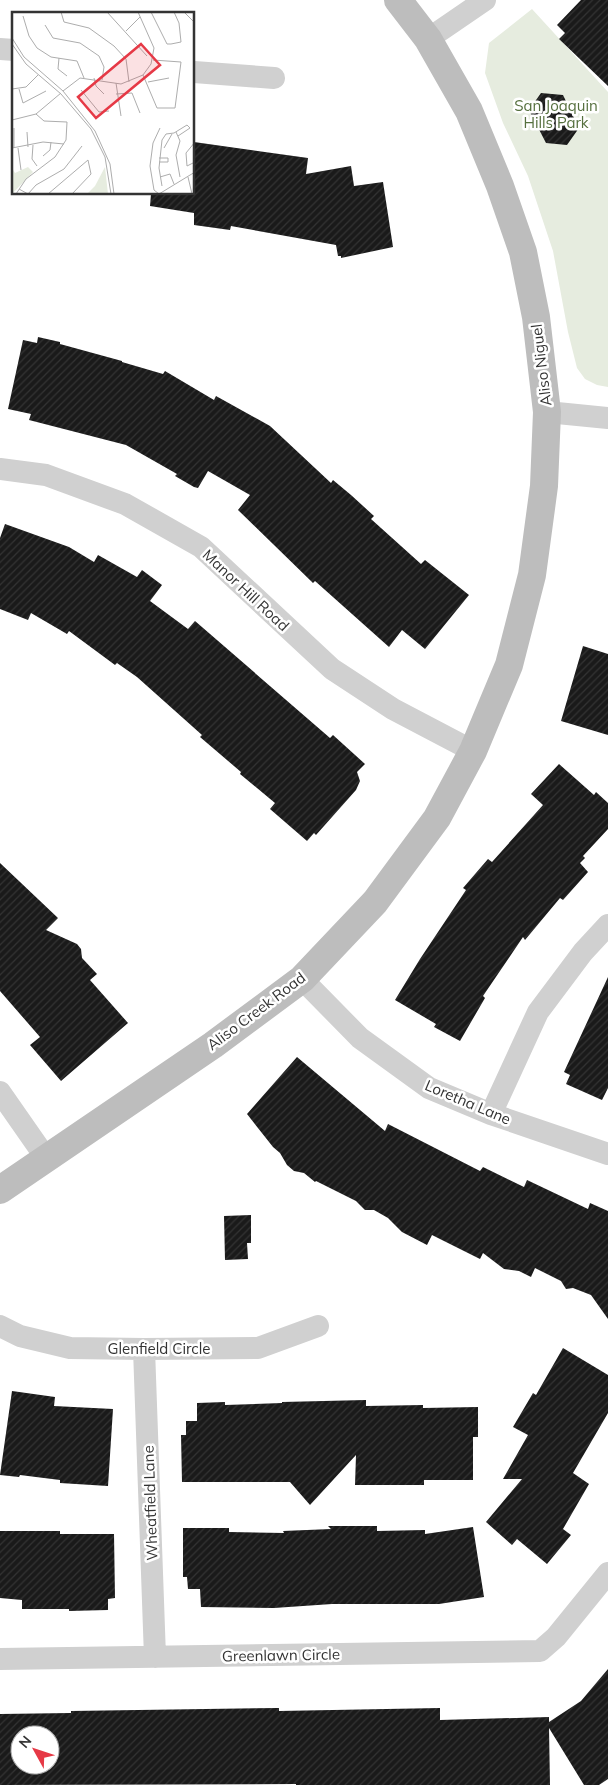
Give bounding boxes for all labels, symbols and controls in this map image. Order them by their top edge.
inset map [12,12,195,195]
park label: San Joaquin Hills Park [514,96,598,132]
street label: Aliso Niguel [527,323,555,407]
street label: Manor Hill Road [199,545,293,635]
street label: Aliso Creek Road [203,968,309,1054]
street label: Loretha Lane [422,1075,514,1129]
street label: Glenfield Circle [107,1339,211,1358]
street label: Wheatfield Lane [138,1445,162,1561]
street label: Greenlawn Circle [222,1644,340,1666]
north arrow [10,1725,60,1775]
text: N [15,1732,35,1751]

